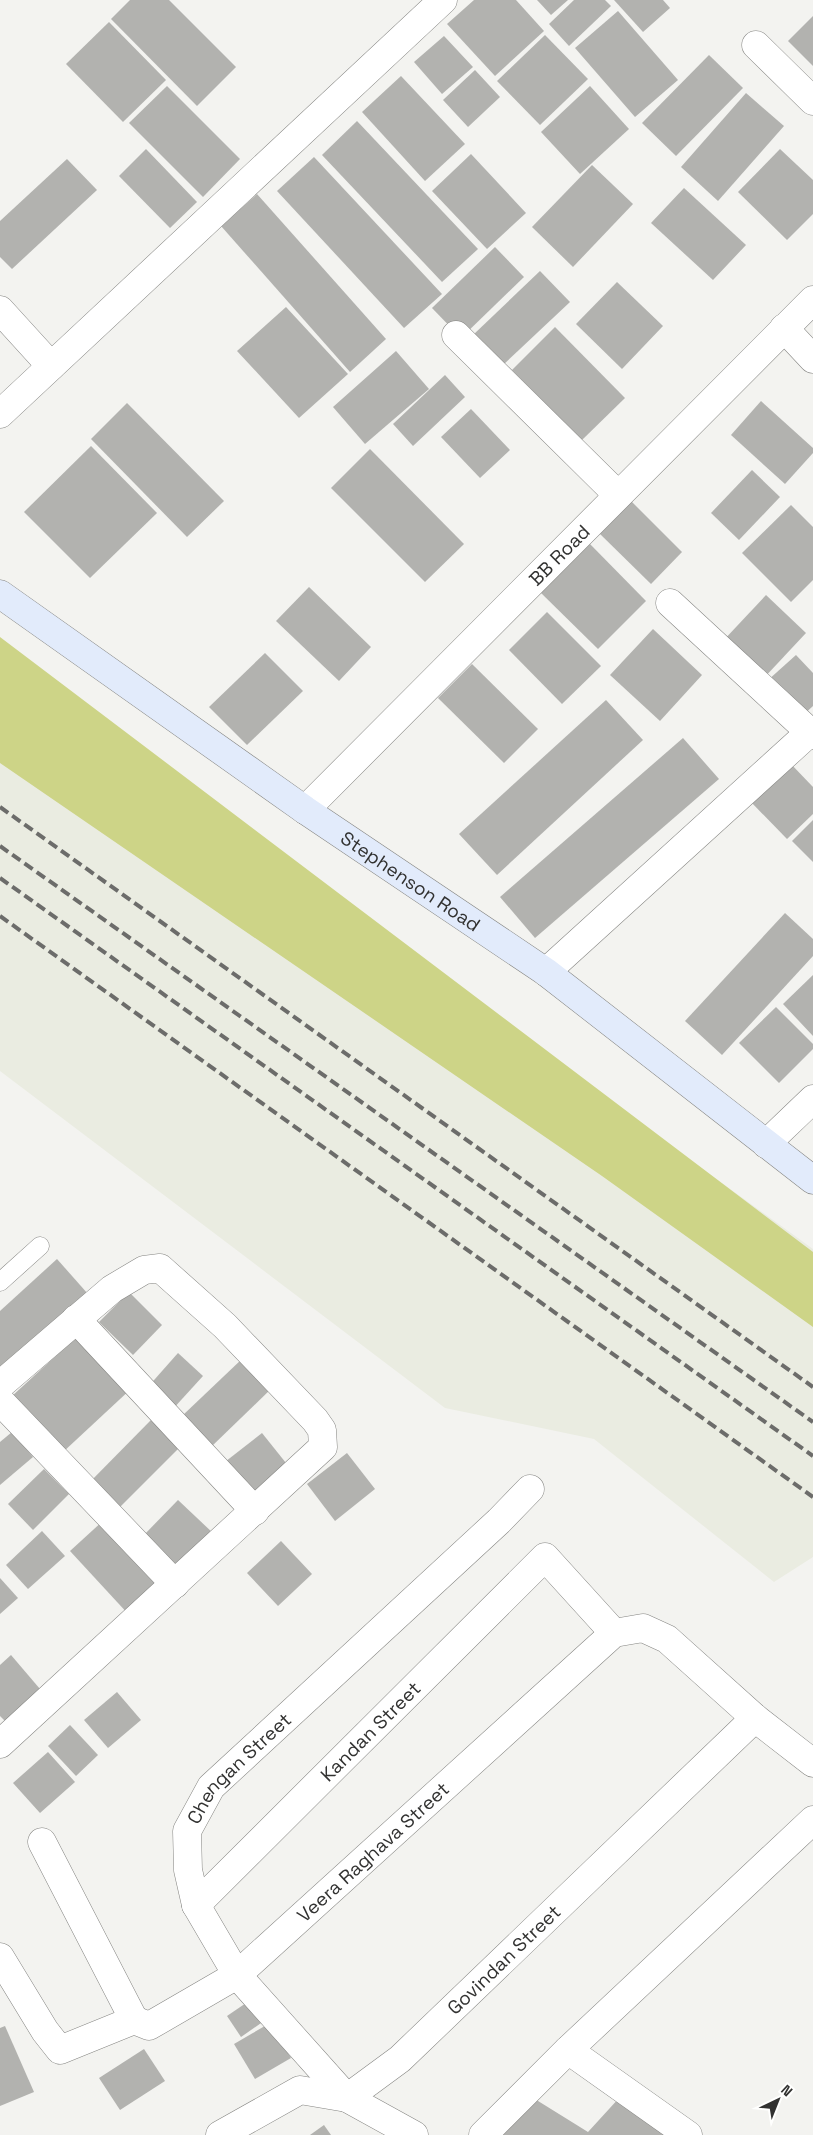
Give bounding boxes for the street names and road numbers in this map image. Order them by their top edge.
street label: BB Road [523,519,595,591]
street label: Stephenson Road [336,826,485,937]
street label: Kandan Street [315,1676,426,1787]
street label: Chengan Street [181,1707,297,1828]
street label: Veera Raghava Street [292,1777,455,1928]
street label: Govindan Street [442,1899,566,2020]

